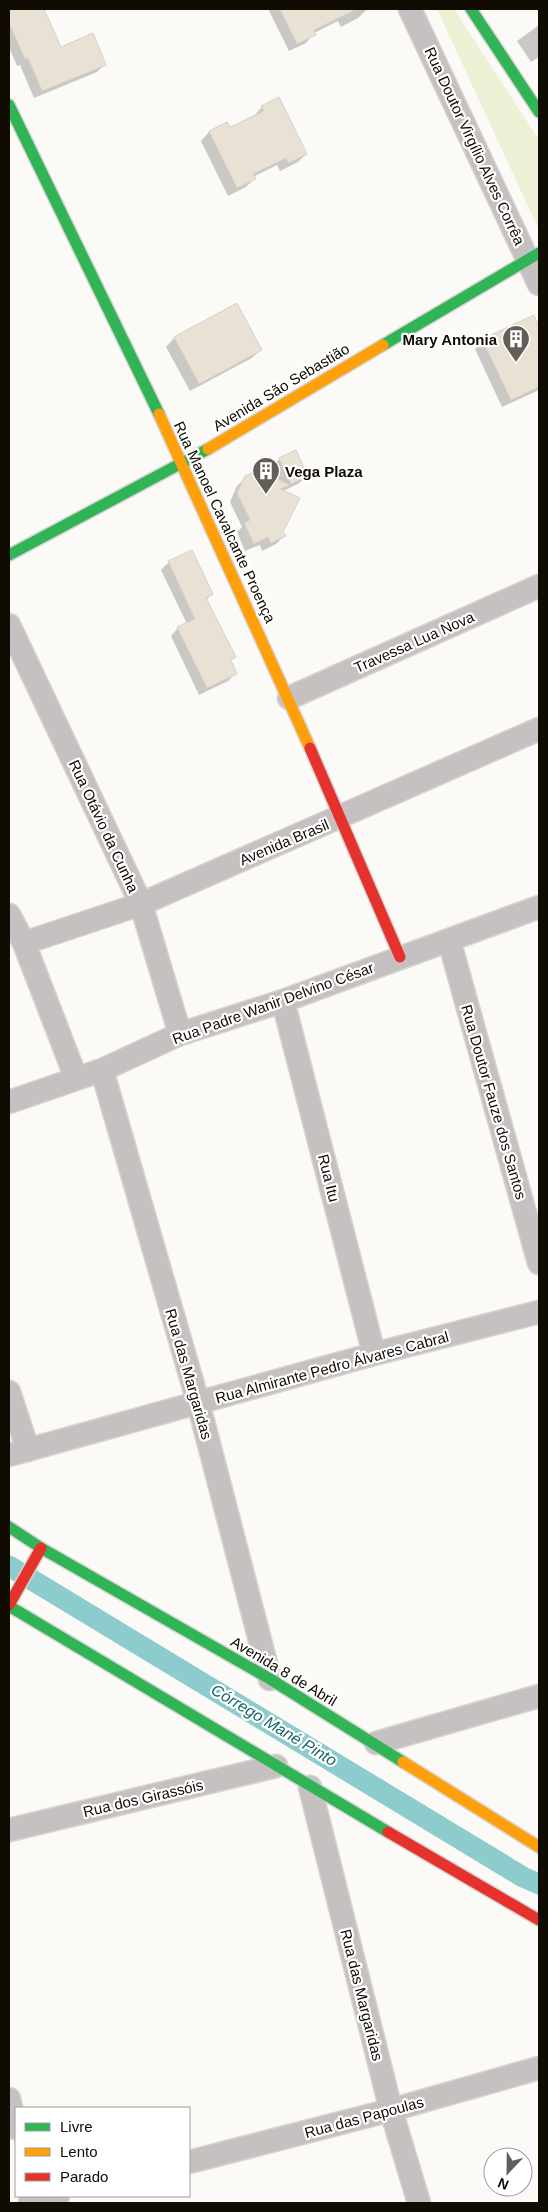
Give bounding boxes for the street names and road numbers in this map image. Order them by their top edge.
street label: Rua Doutor Virgílio Alves Corrêa [422,44,529,248]
street label: Avenida São Sebastião [210,340,352,434]
street label: Rua Manoel Cavalcante Proença [171,419,279,626]
street label: Travessa Lua Nova [351,608,477,676]
street label: Rua Otávio da Cunha [66,757,142,896]
street label: Avenida Brasil [237,815,331,869]
street label: Rua Padre Wanir Delvino César [170,959,376,1047]
street label: Rua Doutor Fauze dos Santos [458,1003,530,1201]
street label: Rua Itu [315,1152,343,1204]
street label: Rua das Margaridas [162,1307,216,1441]
street label: Rua Almirante Pedro Álvares Cabral [213,1328,451,1406]
street label: Avenida 8 de Abril [228,1633,340,1709]
street label: Rua dos Girassóis [81,1776,205,1820]
street label: Rua das Margaridas [337,1927,387,2063]
street label: Rua das Papoulas [303,2093,425,2141]

